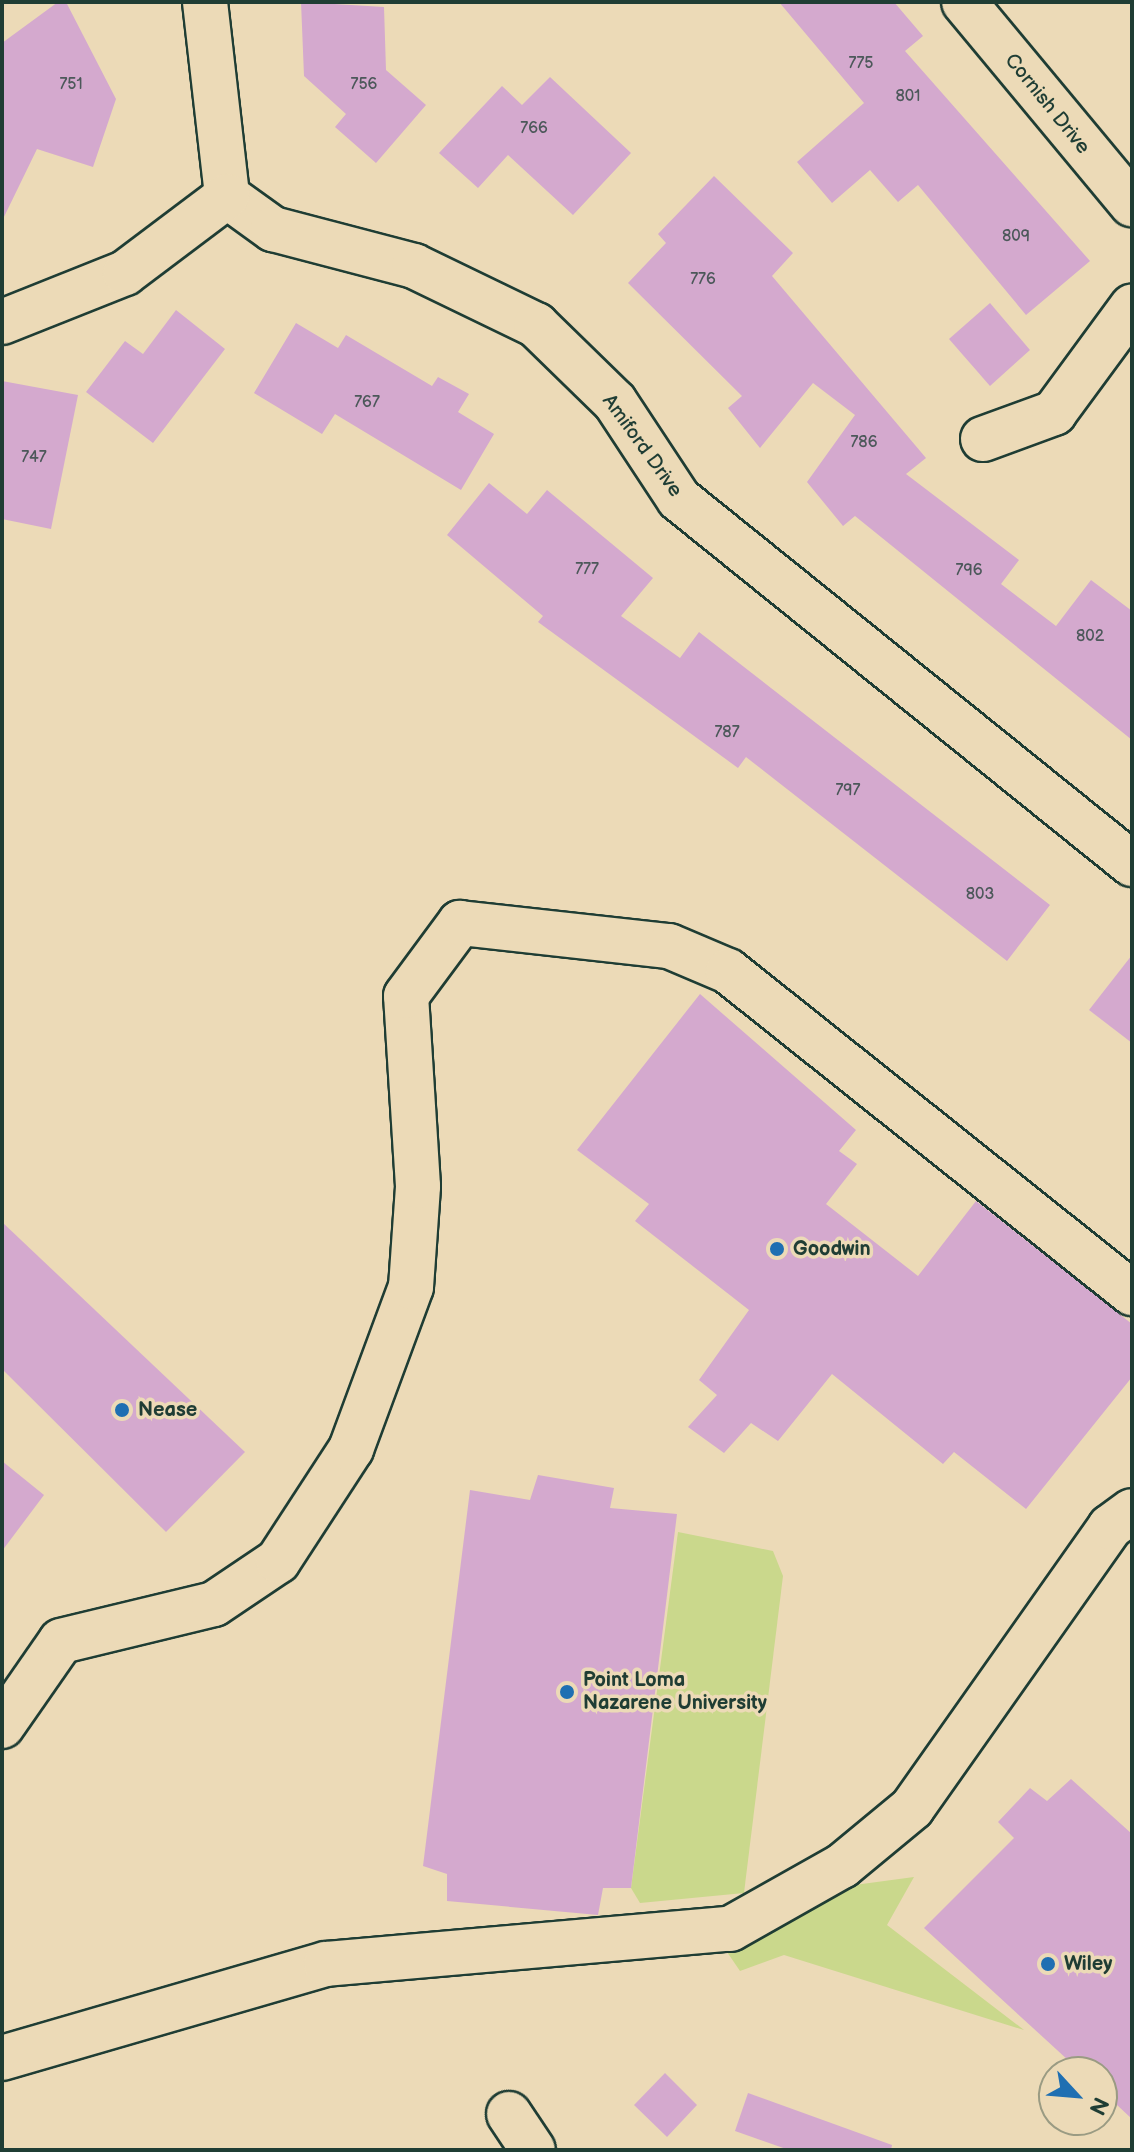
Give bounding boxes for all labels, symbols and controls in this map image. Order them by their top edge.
street label: Cornish Drive [999,49,1095,159]
house number: 775 [849,54,873,74]
house number: 751 [59,75,83,95]
house number: 756 [351,75,377,95]
house number: 801 [896,87,920,107]
house number: 766 [520,119,548,139]
house number: 809 [1002,227,1030,247]
house number: 776 [690,270,716,290]
street label: Amiford Drive [597,390,687,502]
house number: 767 [354,393,380,413]
house number: 786 [851,433,877,453]
house number: 747 [21,448,47,468]
house number: 777 [575,560,599,580]
house number: 796 [956,561,982,581]
house number: 802 [1076,627,1104,647]
house number: 787 [714,723,740,743]
house number: 797 [836,781,860,801]
house number: 803 [966,885,994,905]
place label: Goodwin [793,1237,871,1261]
marker: Goodwin [768,1240,786,1258]
place label: Nease [138,1398,197,1422]
marker: Nease [113,1401,131,1419]
place label: Point Loma Nazarene University [583,1668,767,1715]
marker: Point Loma Nazarene University [558,1683,576,1701]
place label: Wiley [1064,1952,1112,1976]
marker: Wiley [1039,1955,1057,1973]
north arrow [1038,2056,1118,2136]
text: N [1082,2093,1114,2119]

